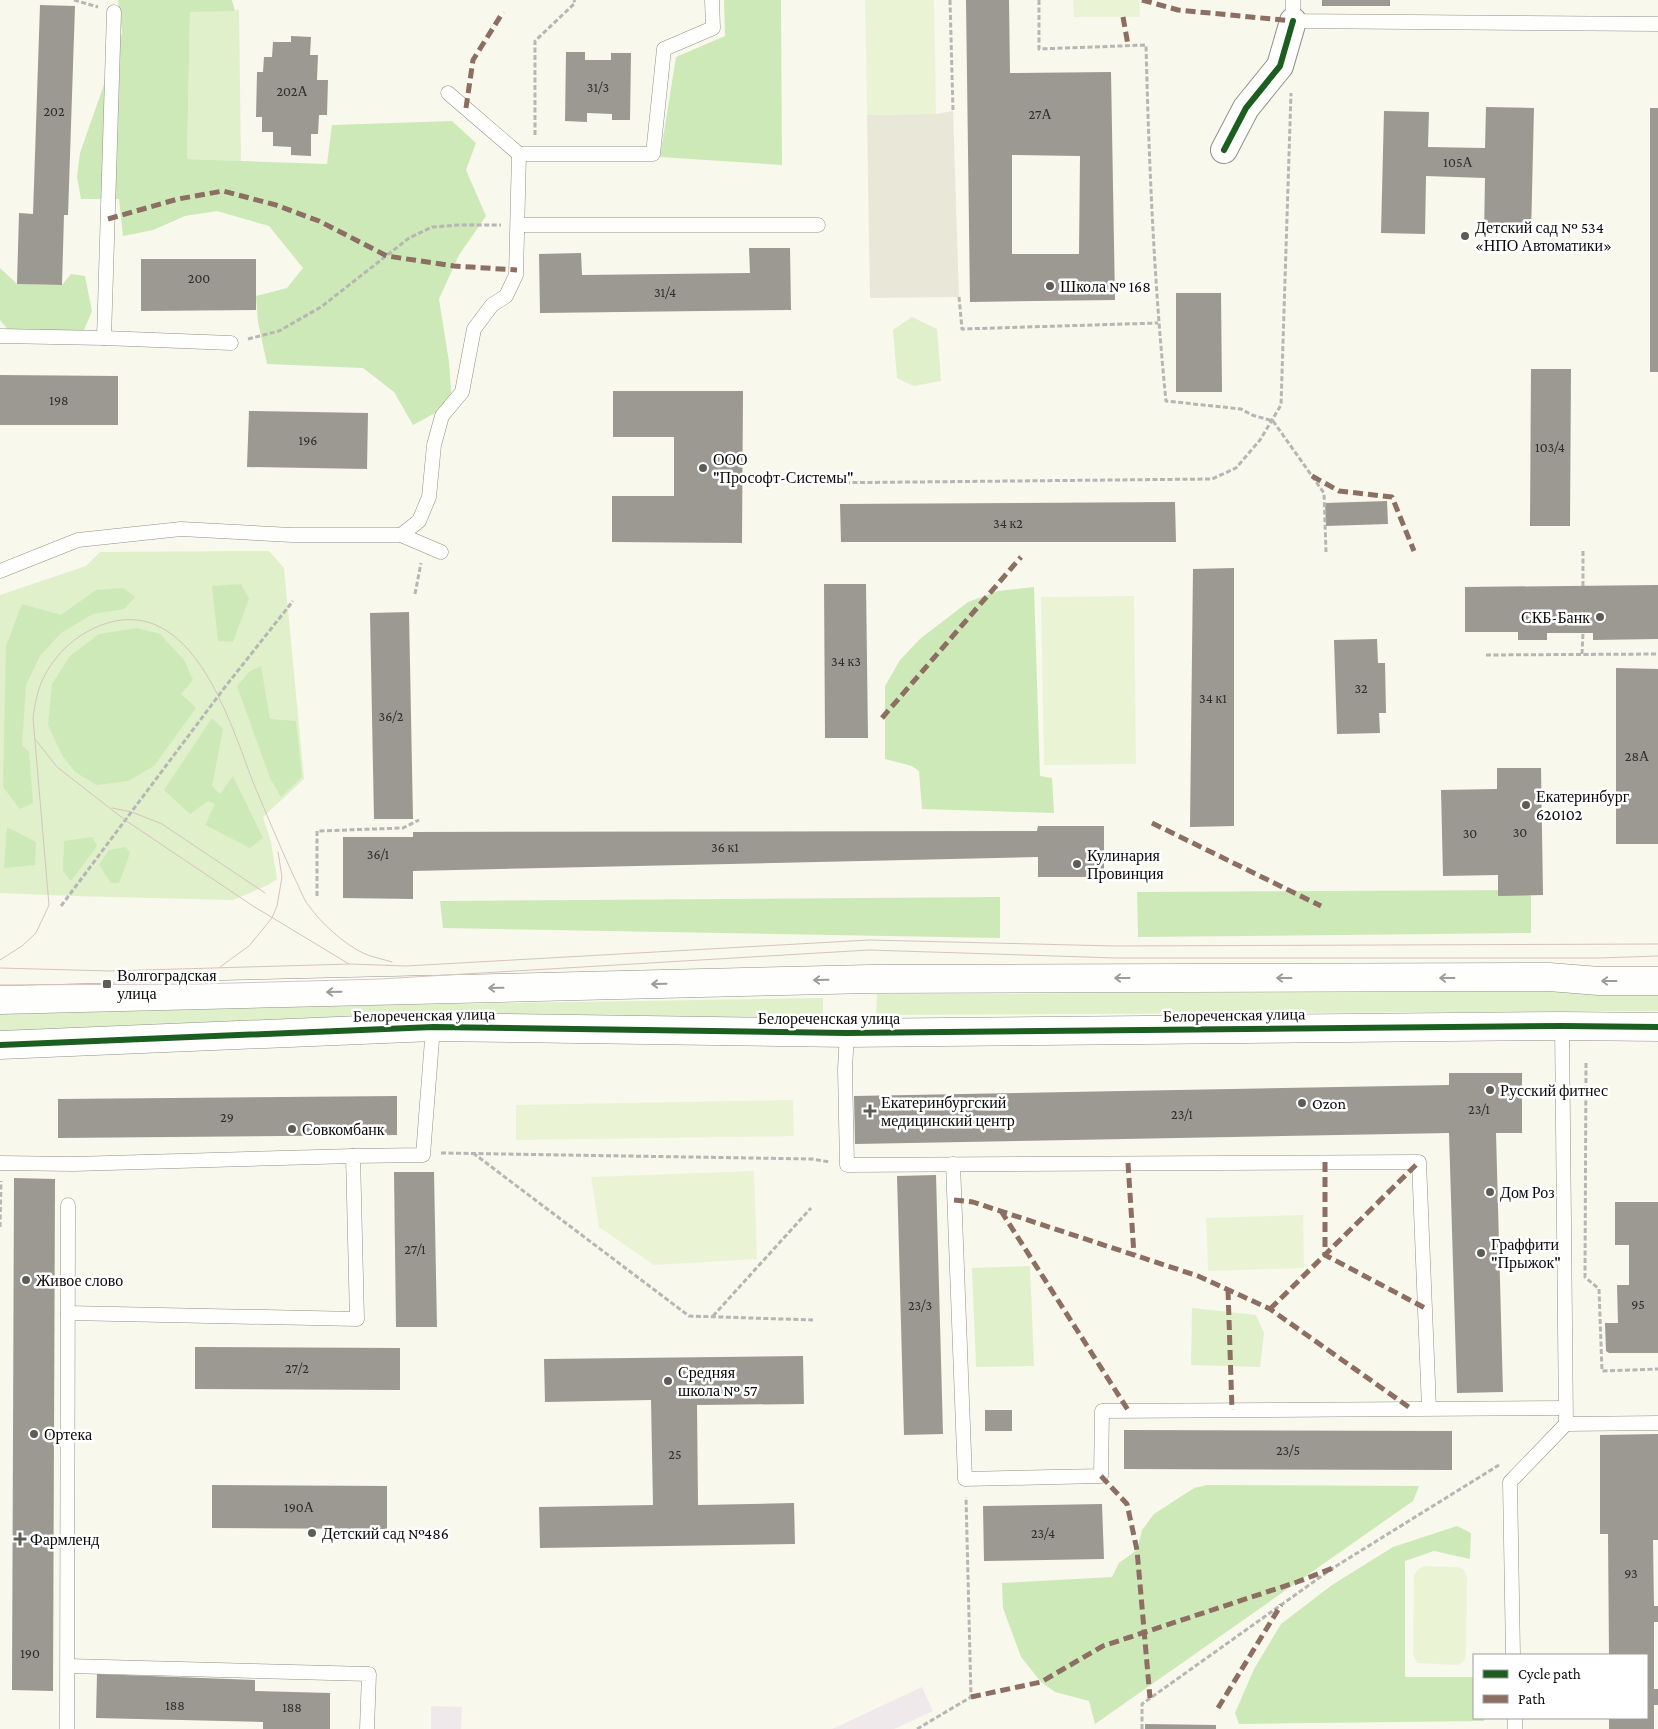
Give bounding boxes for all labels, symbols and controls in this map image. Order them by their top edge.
house number: 31/3 [587,79,609,95]
house number: 202А [276,83,309,99]
house number: 202 [43,103,65,119]
house number: 27А [1028,106,1052,122]
house number: 105А [1443,154,1474,170]
place label: Детский сад № 534 «НПО Автоматики» [1475,219,1612,254]
marker: Детский сад № 534 «НПО Автоматики» [1459,230,1471,242]
house number: 200 [188,270,210,286]
place label: Школа № 168 [1060,278,1151,295]
marker: Школа № 168 [1044,280,1056,292]
house number: 31/4 [654,284,676,300]
house number: 198 [49,392,69,408]
house number: 196 [299,432,317,448]
house number: 103/4 [1535,439,1565,455]
place label: ООО "Прософт-Системы" [713,451,854,487]
marker: ООО "Прософт-Системы" [697,462,709,474]
house number: 34 к2 [993,515,1023,531]
place label: СКБ-Банк [1521,609,1590,626]
marker: СКБ-Банк [1594,611,1606,623]
house number: 34 к3 [831,653,861,669]
house number: 32 [1354,680,1368,696]
house number: 34 к1 [1199,690,1227,706]
house number: 36/2 [379,708,404,724]
house number: 28А [1625,748,1650,764]
place label: Екатеринбург 620102 [1536,788,1630,823]
marker: Екатеринбург 620102 [1520,799,1532,811]
house number: 30 [1513,824,1527,840]
house number: 30 [1463,825,1477,841]
house number: 36 к1 [711,839,739,855]
house number: 36/1 [367,846,390,862]
place label: Кулинария Провинция [1087,847,1164,883]
marker: Кулинария Провинция [1071,858,1083,870]
place label: Волгоградская улица [117,967,217,1003]
one-way arrow [1114,973,1130,983]
one-way arrow [1277,973,1293,983]
one-way arrow [1439,973,1456,983]
one-way arrow [814,975,830,985]
one-way arrow [1602,976,1618,986]
marker: Волгоградская улица [101,978,113,990]
one-way arrow [651,979,668,989]
one-way arrow [489,983,505,993]
one-way arrow [326,987,342,997]
street label: Белореченская улица [353,1005,495,1026]
street label: Белореченская улица [1163,1005,1305,1026]
street label: Белореченская улица [758,1010,900,1028]
place label: Русский фитнес [1500,1082,1608,1100]
marker: Русский фитнес [1484,1084,1496,1096]
place label: Екатеринбургский медицинский центр [881,1094,1015,1130]
place label: Ozon [1312,1095,1346,1112]
marker: Ozon [1296,1097,1308,1109]
house number: 23/1 [1468,1101,1490,1117]
marker: Екатеринбургский медицинский центр [863,1104,877,1118]
house number: 23/1 [1171,1106,1193,1122]
house number: 29 [220,1109,234,1125]
place label: Совкомбанк [302,1121,385,1138]
marker: Совкомбанк [286,1123,298,1135]
place label: Дом Роз [1500,1184,1555,1202]
marker: Дом Роз [1484,1186,1496,1198]
place label: Граффити "Прыжок" [1491,1236,1561,1272]
house number: 27/1 [404,1241,426,1257]
marker: Граффити "Прыжок" [1475,1247,1487,1259]
place label: Живое слово [36,1272,123,1289]
marker: Живое слово [20,1274,32,1286]
house number: 95 [1631,1296,1645,1312]
house number: 23/3 [908,1297,932,1313]
house number: 27/2 [285,1360,309,1376]
place label: Средняя школа № 57 [678,1364,758,1399]
marker: Средняя школа № 57 [662,1375,674,1387]
place label: Ортека [44,1426,92,1444]
marker: Ортека [28,1428,40,1440]
house number: 23/5 [1276,1442,1300,1458]
house number: 25 [668,1446,682,1462]
house number: 190А [284,1499,315,1515]
place label: Детский сад №486 [322,1525,449,1543]
house number: 23/4 [1031,1525,1055,1541]
marker: Детский сад №486 [306,1527,318,1539]
place label: Фармленд [30,1531,99,1549]
marker: Фармленд [14,1533,26,1545]
house number: 93 [1624,1565,1638,1581]
house number: 190 [20,1645,40,1661]
legend [1473,1654,1648,1719]
text: Cycle path [1518,1666,1581,1683]
text: Path [1518,1691,1545,1707]
house number: 188 [165,1697,185,1713]
house number: 188 [282,1699,302,1715]

